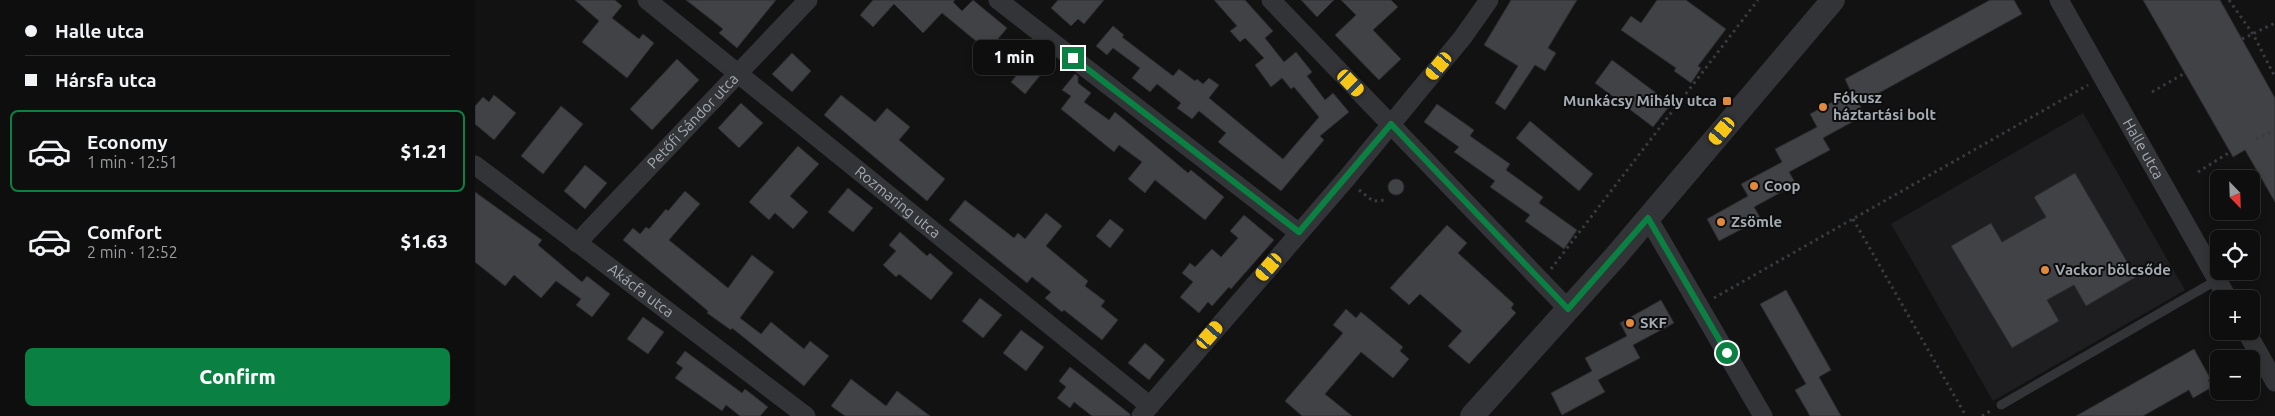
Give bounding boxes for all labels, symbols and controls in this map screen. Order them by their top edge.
text: Halle utca [55,20,144,42]
callout: 1 min [973,40,1055,76]
route end [1062,47,1084,69]
text: 1 min [994,48,1034,66]
car [1423,50,1454,82]
car [1335,67,1366,99]
text: Hársfa utca [55,69,157,91]
street label: Petőfi Sándor utca [643,70,741,172]
place label: Fókusz háztartási bolt [1833,89,1937,123]
place label: Munkácsy Mihály utca [1563,92,1717,109]
marker: Munkácsy Mihály utca [1721,95,1733,107]
marker: Fókusz háztartási bolt [1817,101,1829,113]
car [1706,115,1737,147]
street label: Halle utca [2120,115,2167,182]
icon: car [27,129,72,174]
text: Economy [87,131,168,153]
text: $1.21 [400,140,448,162]
text: 1 min · 12:51 [87,153,178,171]
street label: Rozmaring utca [852,162,944,241]
north arrow [2210,170,2260,220]
map controls [2210,170,2260,400]
place label: Coop [1764,177,1801,194]
marker: Coop [1748,180,1760,192]
place label: Zsömle [1731,213,1782,230]
marker: Zsömle [1715,216,1727,228]
icon: car [27,219,72,264]
text: Comfort [87,221,162,243]
text: $1.63 [400,230,448,252]
button: locate [2210,230,2260,280]
text: 2 min · 12:52 [87,243,178,261]
car [1253,251,1284,283]
street label: Akácfa utca [605,260,677,321]
place label: Vackor bölcsőde [2055,261,2171,278]
marker: Vackor bölcsőde [2039,264,2051,276]
button: + [2210,290,2260,340]
place label: SKF [1640,314,1667,331]
marker: SKF [1624,317,1636,329]
car [1194,319,1225,351]
route start [1716,342,1738,364]
button: Confirm [25,348,450,406]
button: − [2210,350,2260,400]

